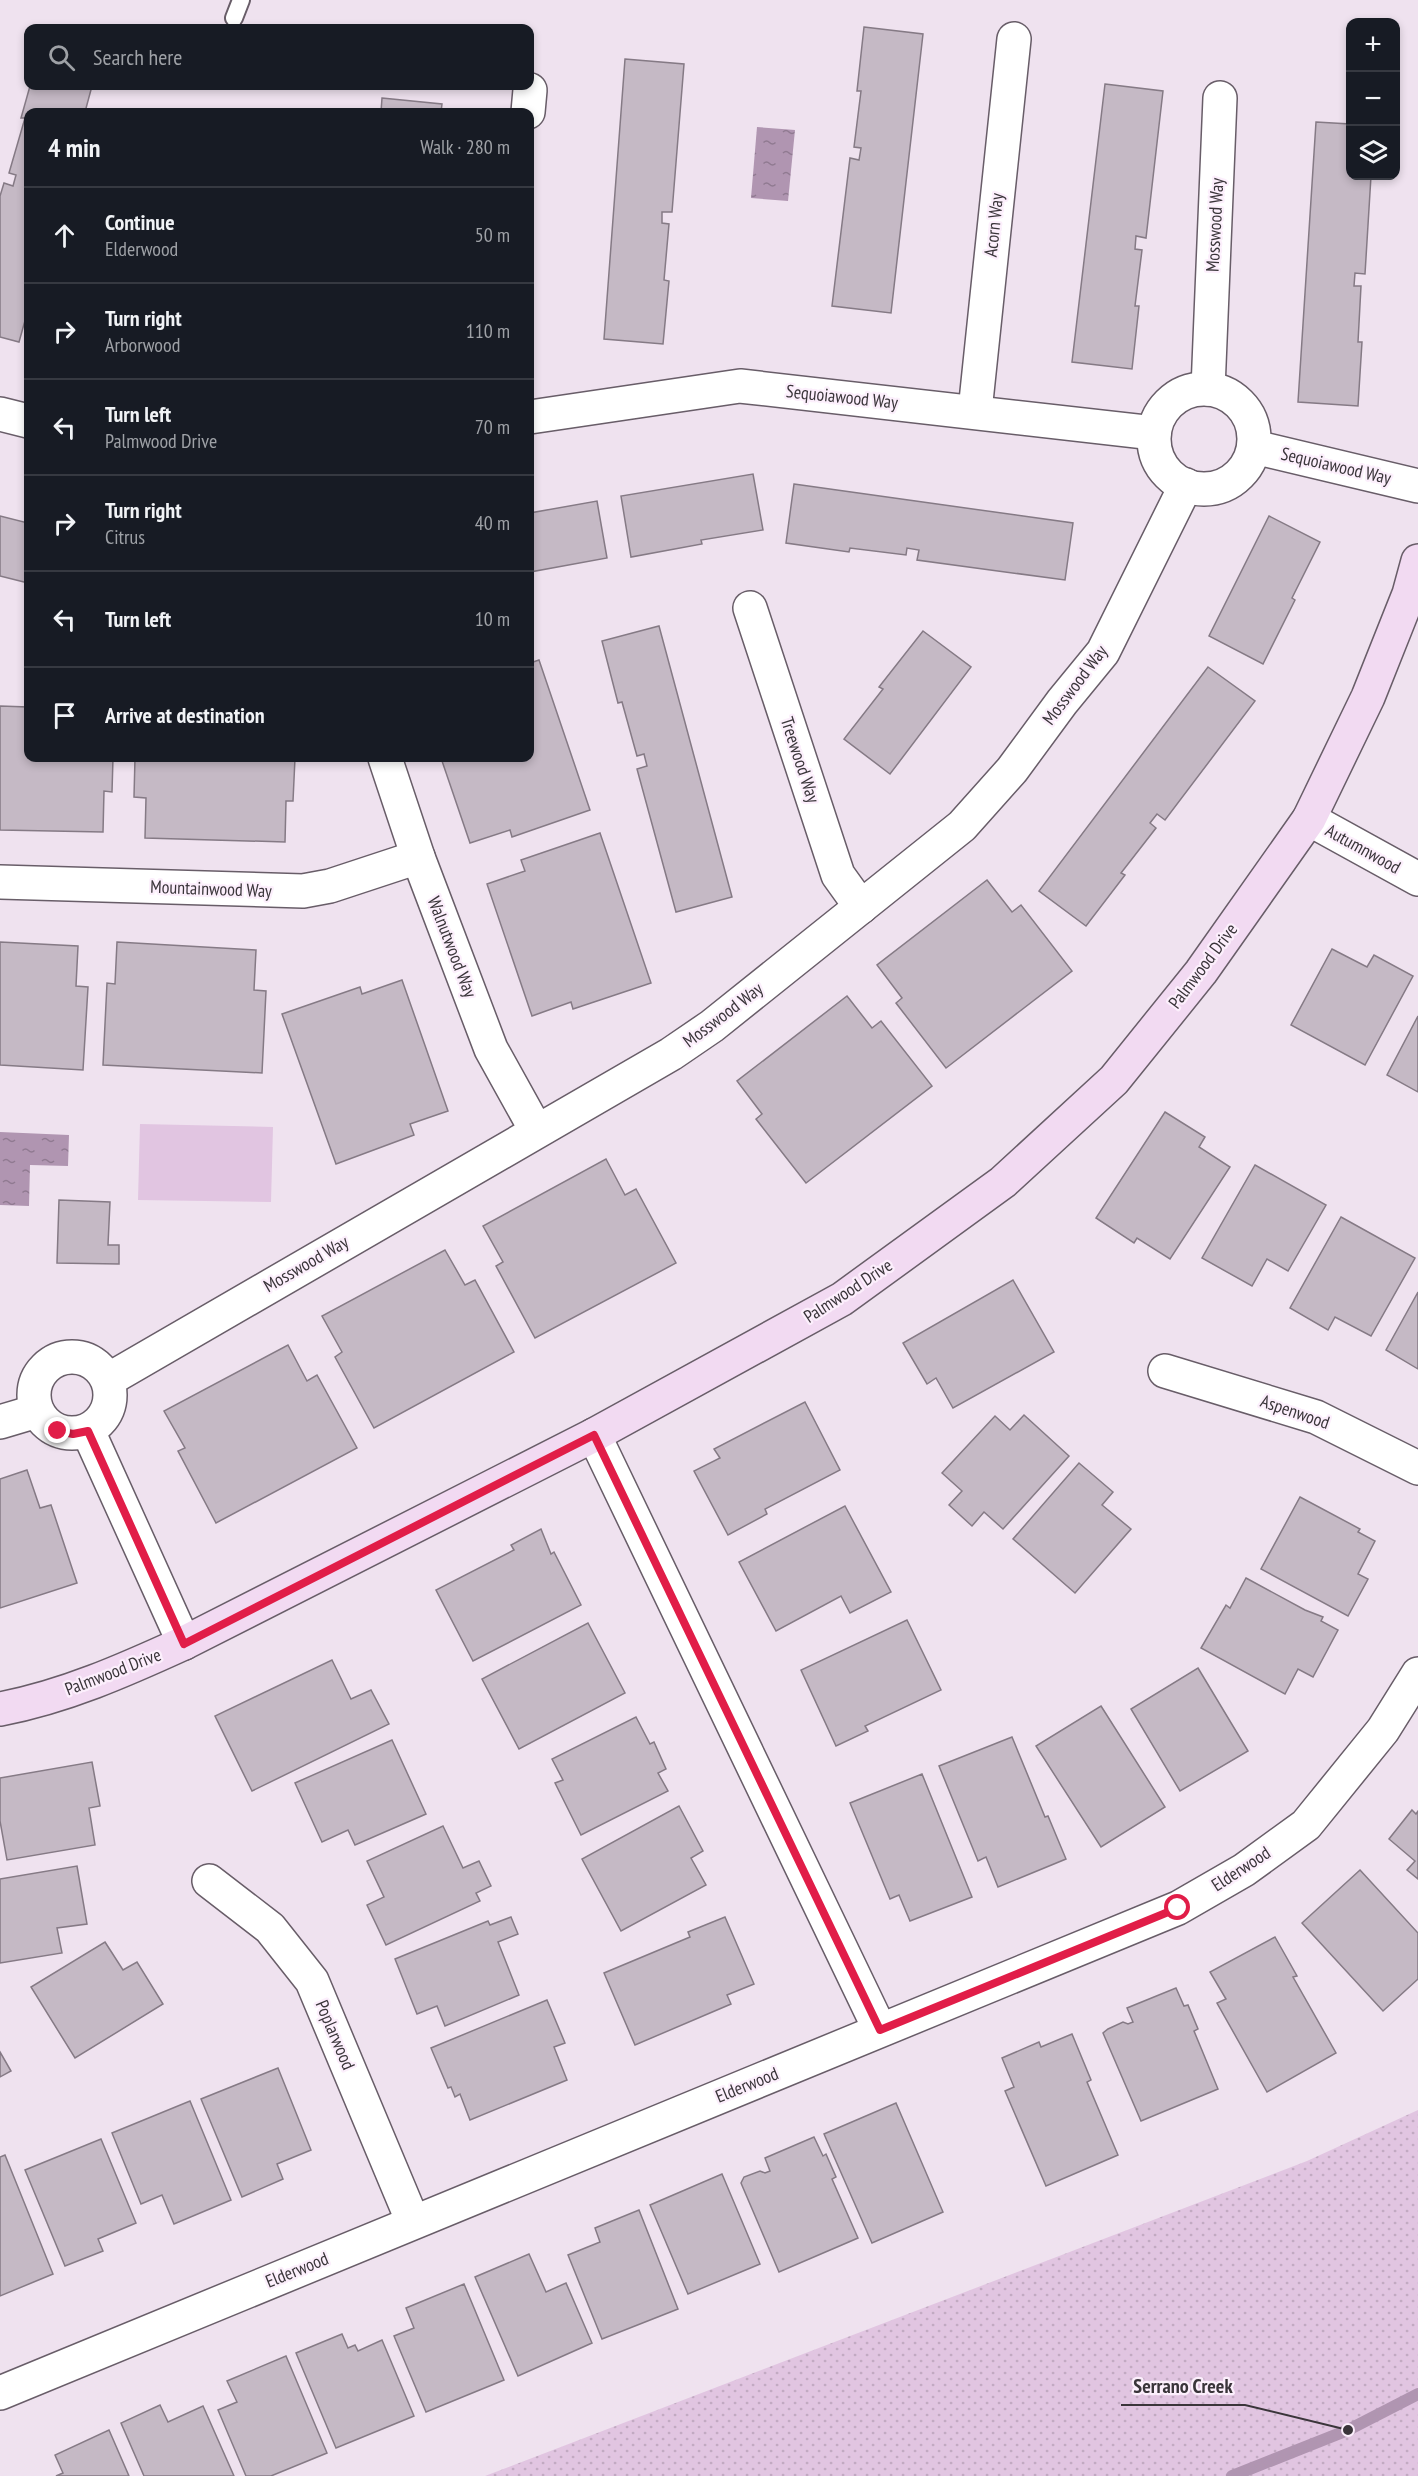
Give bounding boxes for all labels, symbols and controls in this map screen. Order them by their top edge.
map controls [1346,18,1400,180]
button: + [1346,18,1400,72]
search box [24,24,534,90]
icon: search [45,41,78,74]
text: Search here [93,43,182,71]
button: − [1346,72,1400,126]
button: layers [1346,126,1400,180]
text: 4 min [48,131,101,164]
text: Walk · 280 m [420,134,510,160]
street label: Mosswood Way [1201,177,1228,273]
street label: Acorn Way [979,192,1008,258]
text: Continue [105,208,175,236]
icon: ahead [48,219,81,252]
text: 50 m [475,222,510,248]
text: Elderwood [105,236,178,262]
text: Turn right [105,304,182,332]
icon: right [48,315,81,348]
text: 110 m [466,318,510,344]
text: Arborwood [105,332,180,358]
street label: Sequoiawood Way [785,379,899,414]
text: Turn left [105,400,171,428]
icon: left [48,411,81,444]
text: 70 m [475,414,510,440]
text: Palmwood Drive [105,428,217,454]
street label: Sequoiawood Way [1279,442,1394,489]
text: Turn right [105,496,182,524]
icon: right [48,507,81,540]
text: 40 m [475,510,510,536]
text: Citrus [105,524,145,550]
icon: left [48,603,81,636]
text: Turn left [105,605,171,633]
text: 10 m [475,606,510,632]
street label: Mosswood Way [1037,640,1112,729]
icon: arrive [48,699,81,732]
text: Arrive at destination [105,701,265,729]
street label: Treewood Way [776,714,825,806]
street label: Autumnwood [1322,819,1405,879]
street label: Mountainwood Way [150,875,272,902]
street label: Walnutwood Way [423,893,482,1001]
street label: Palmwood Drive [1163,918,1242,1013]
street label: Mosswood Way [678,977,767,1052]
street label: Mosswood Way [259,1230,352,1297]
street label: Palmwood Drive [799,1253,896,1328]
street label: Aspenwood [1258,1389,1333,1434]
route end [44,1417,70,1443]
street label: Palmwood Drive [62,1643,164,1700]
street label: Elderwood [1207,1841,1275,1896]
route start [1164,1894,1190,1920]
street label: Poplarwood [311,1997,360,2073]
street label: Elderwood [712,2062,782,2108]
street label: Elderwood [262,2247,332,2293]
callout: Serrano Creek [1121,2367,1245,2405]
text: Serrano Creek [1133,2373,1233,2399]

